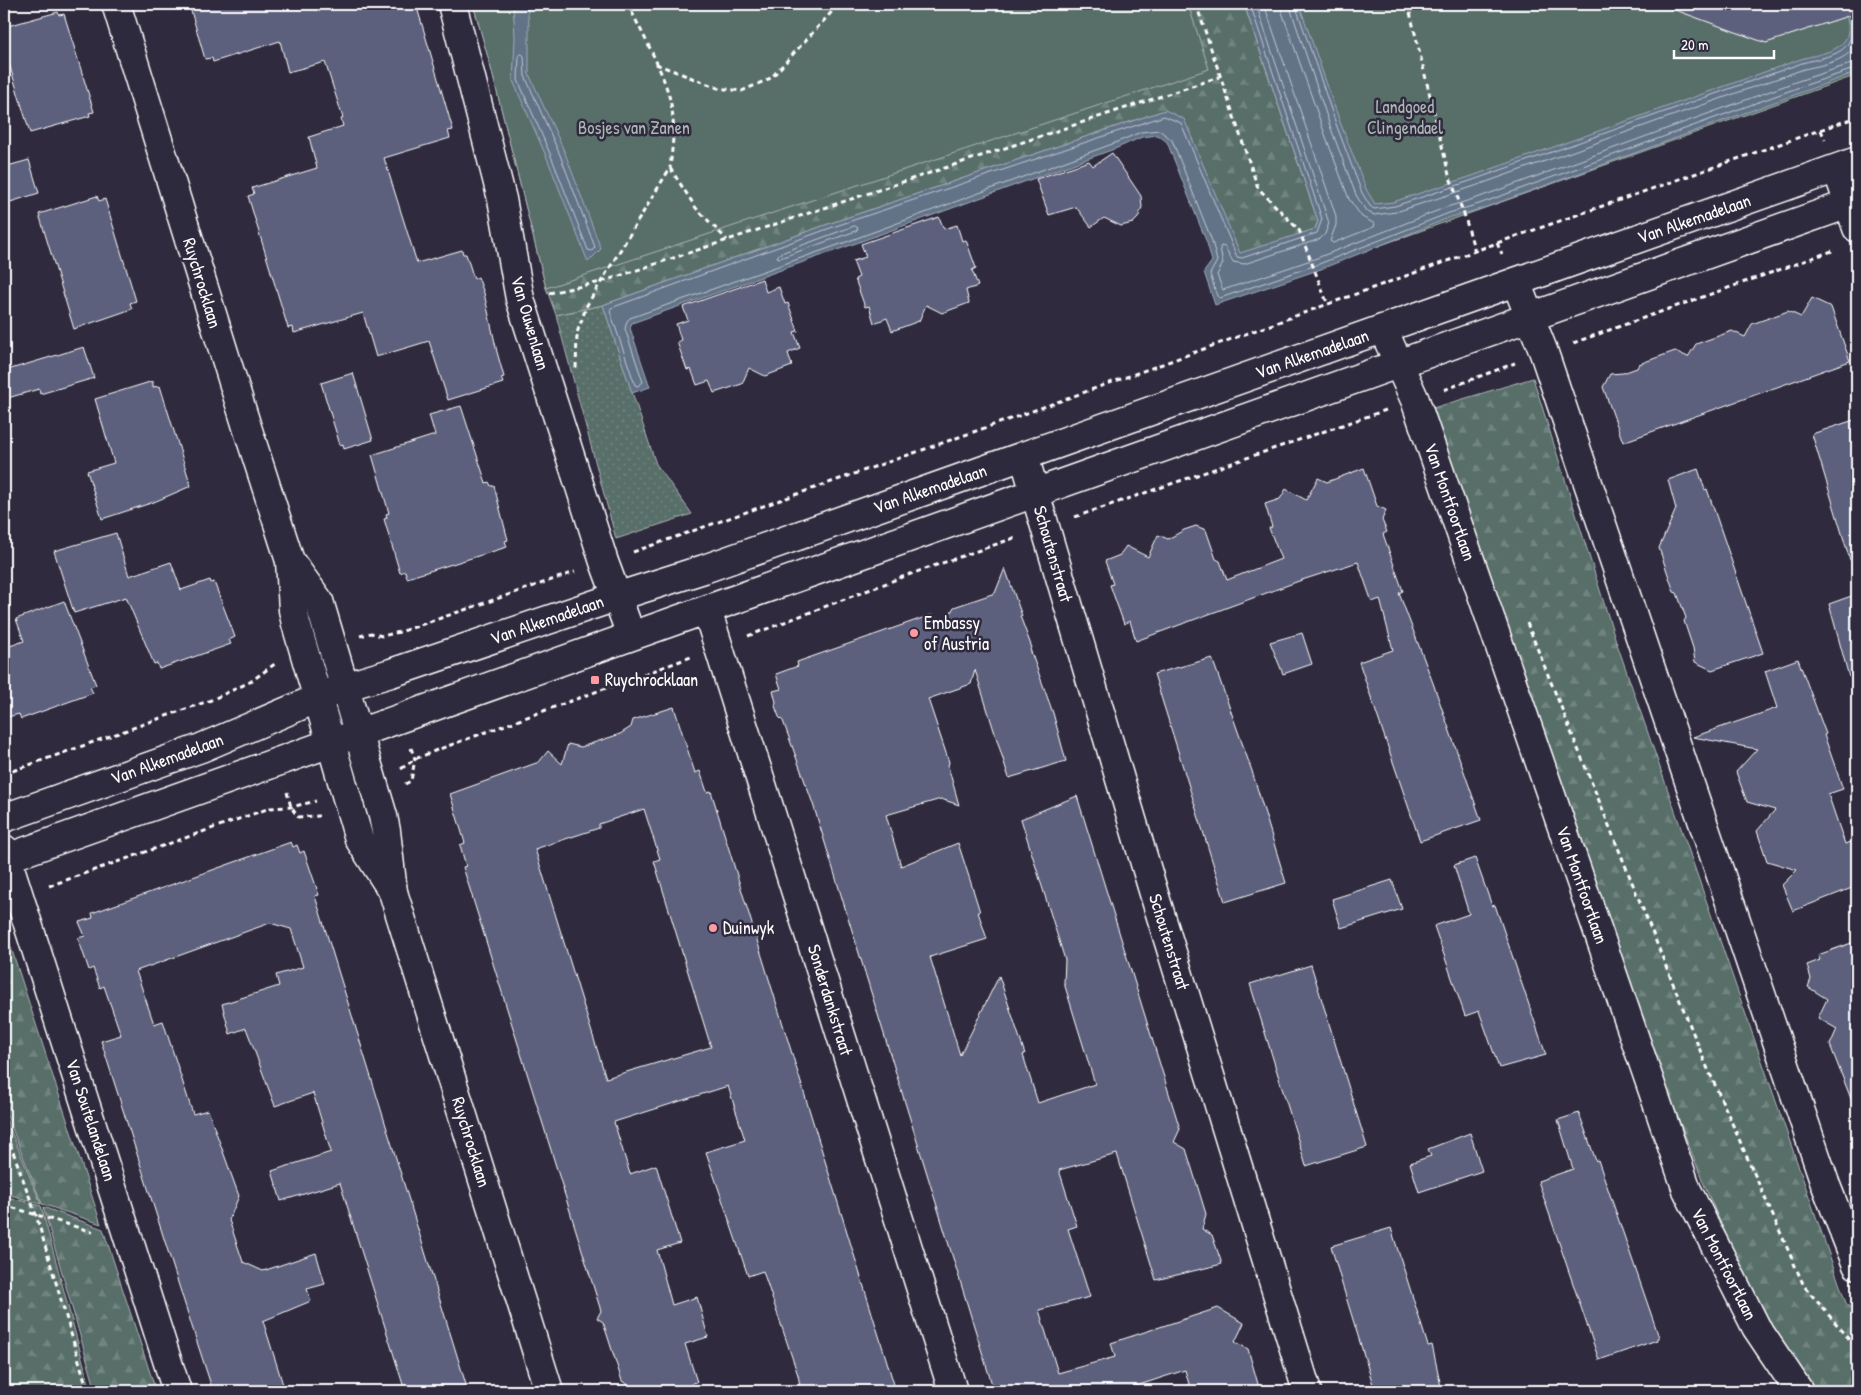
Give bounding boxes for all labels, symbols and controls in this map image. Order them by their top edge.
scale bar [1674,28,1774,60]
text: 20 m [1681,34,1708,55]
park label: Landgoed Clingendael [1367,94,1443,140]
park label: Bosjes van Zanen [578,115,690,140]
street label: Van Alkemadelaan [1634,187,1754,250]
street label: Ruychrocklaan [177,235,228,331]
street label: Van Ouwenlaan [505,273,556,373]
street label: Van Alkemadelaan [1252,322,1372,385]
street label: Van Montfoortlaan [1419,440,1482,564]
street label: Van Alkemadelaan [870,457,990,520]
street label: Schoutenstraat [1028,503,1079,606]
street label: Van Alkemadelaan [487,588,607,651]
place label: Embassy of Austria [924,610,989,656]
marker: Embassy of Austria [908,627,920,639]
place label: Ruychrocklaan [605,667,698,692]
marker: Ruychrocklaan [589,674,601,686]
street label: Van Alkemadelaan [107,727,227,790]
street label: Van Montfoortlaan [1551,823,1614,947]
street label: Schoutenstraat [1143,891,1196,994]
place label: Duinwyk [723,915,775,940]
marker: Duinwyk [707,922,719,934]
street label: Sonderdankstraat [802,941,859,1059]
street label: Van Soutelandelaan [60,1056,123,1184]
street label: Ruychrocklaan [446,1094,497,1190]
street label: Van Montfoortlaan [1685,1203,1763,1324]

